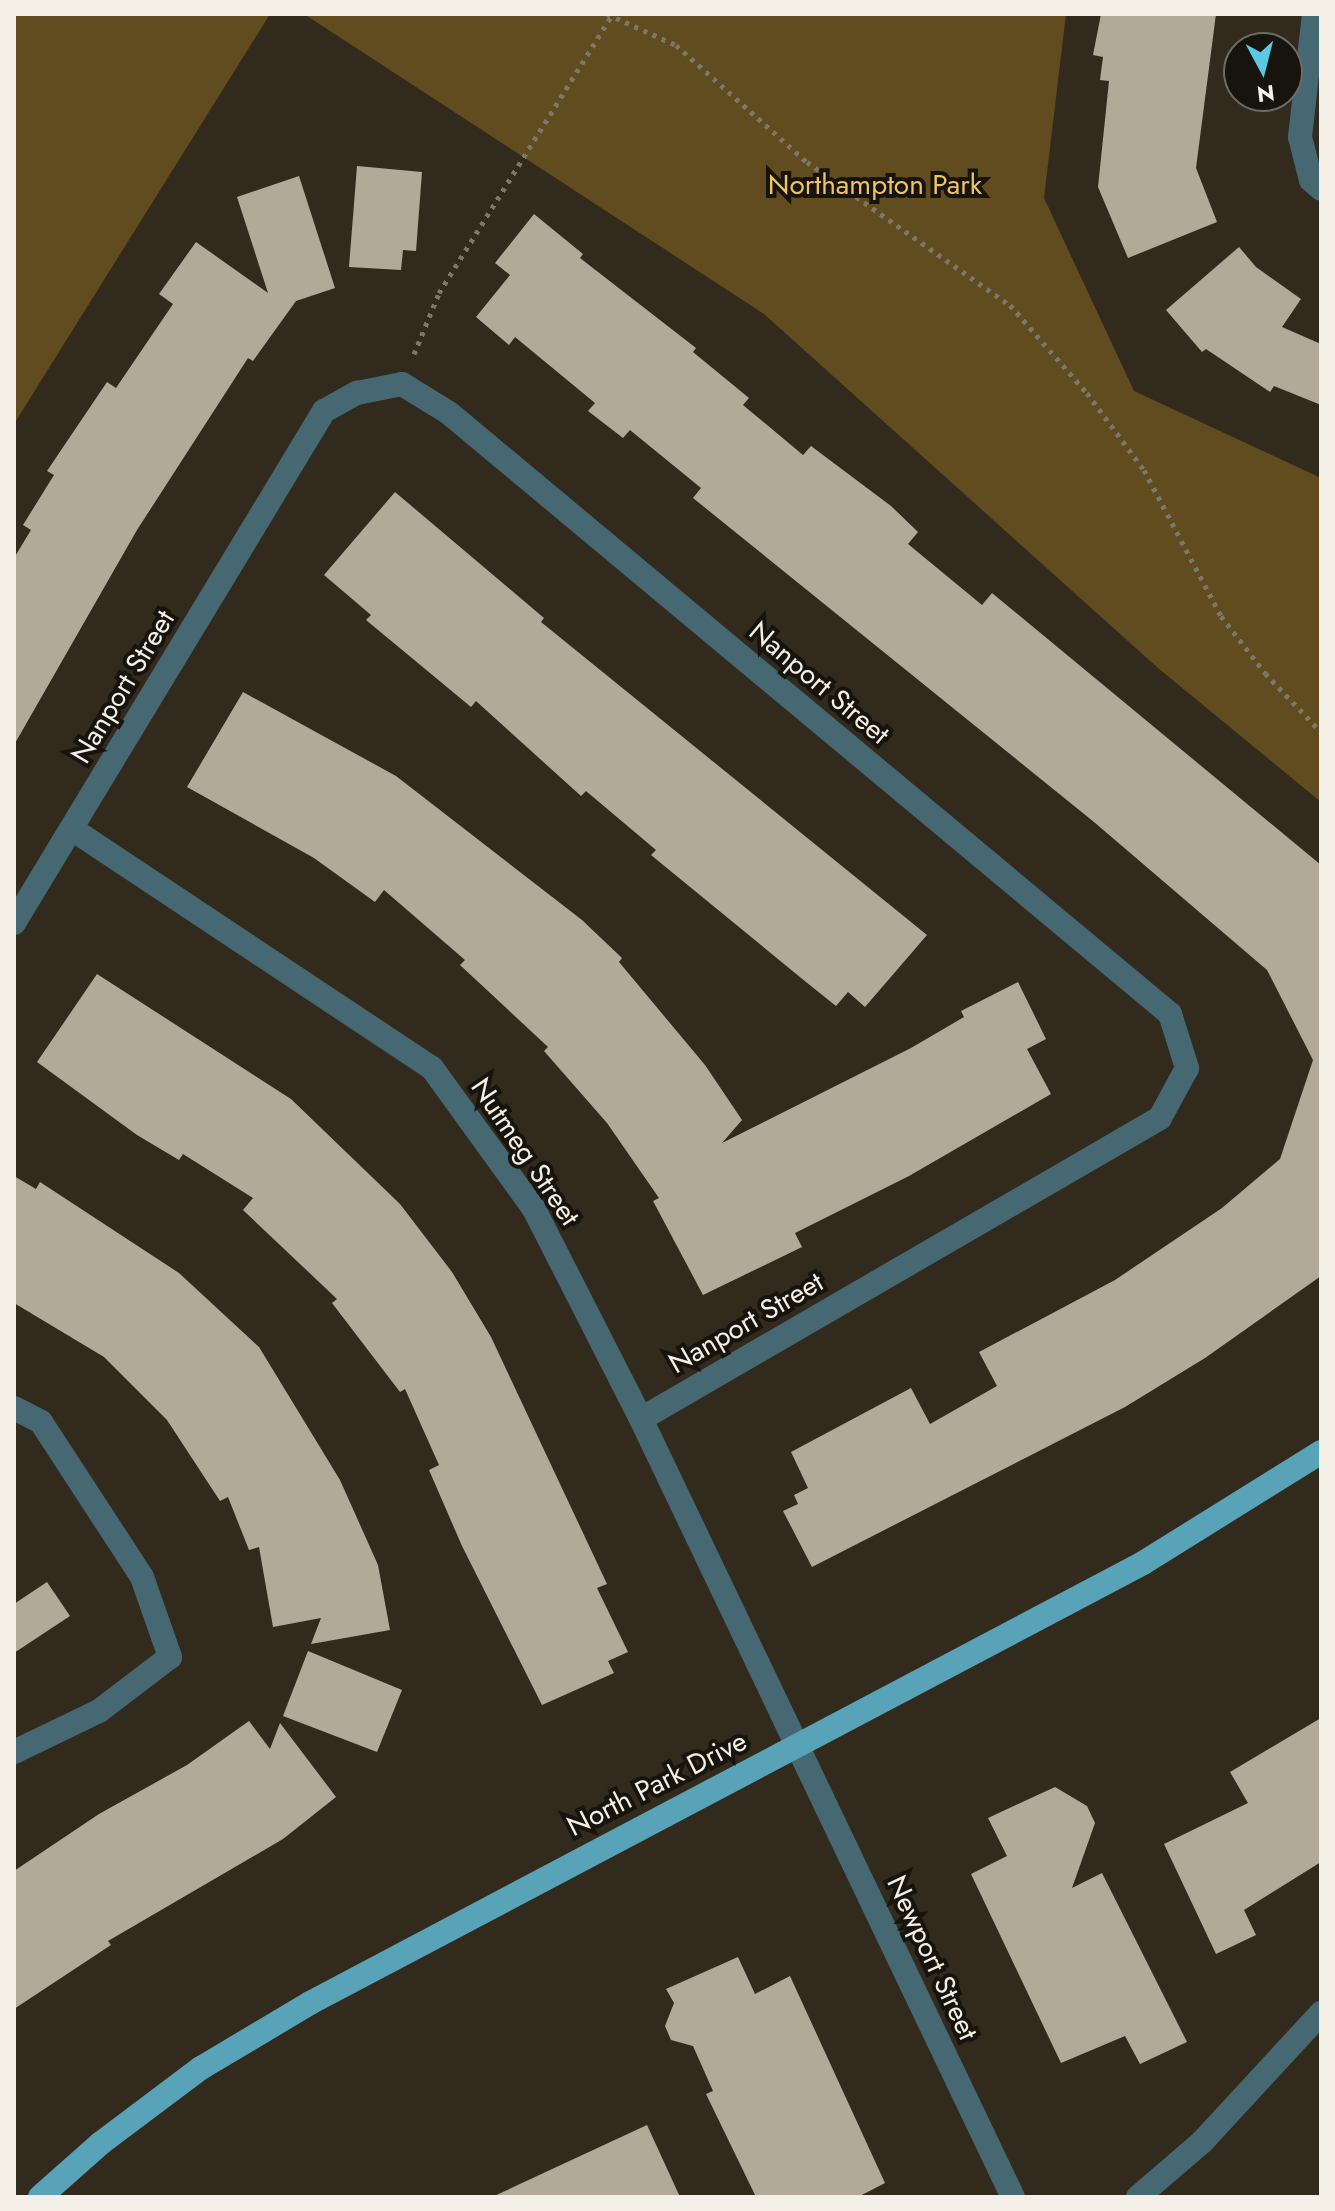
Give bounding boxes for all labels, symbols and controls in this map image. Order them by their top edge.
north arrow [1223,32,1303,112]
text: N [1255,77,1276,111]
park label: Northampton Park [768,168,982,202]
street label: Nanport Street [64,604,182,770]
street label: Nanport Street [742,615,896,751]
street label: Nutmeg Street [463,1072,587,1232]
street label: Nanport Street [663,1265,829,1381]
street label: North Park Drive [562,1724,752,1844]
street label: Newport Street [879,1870,985,2046]

